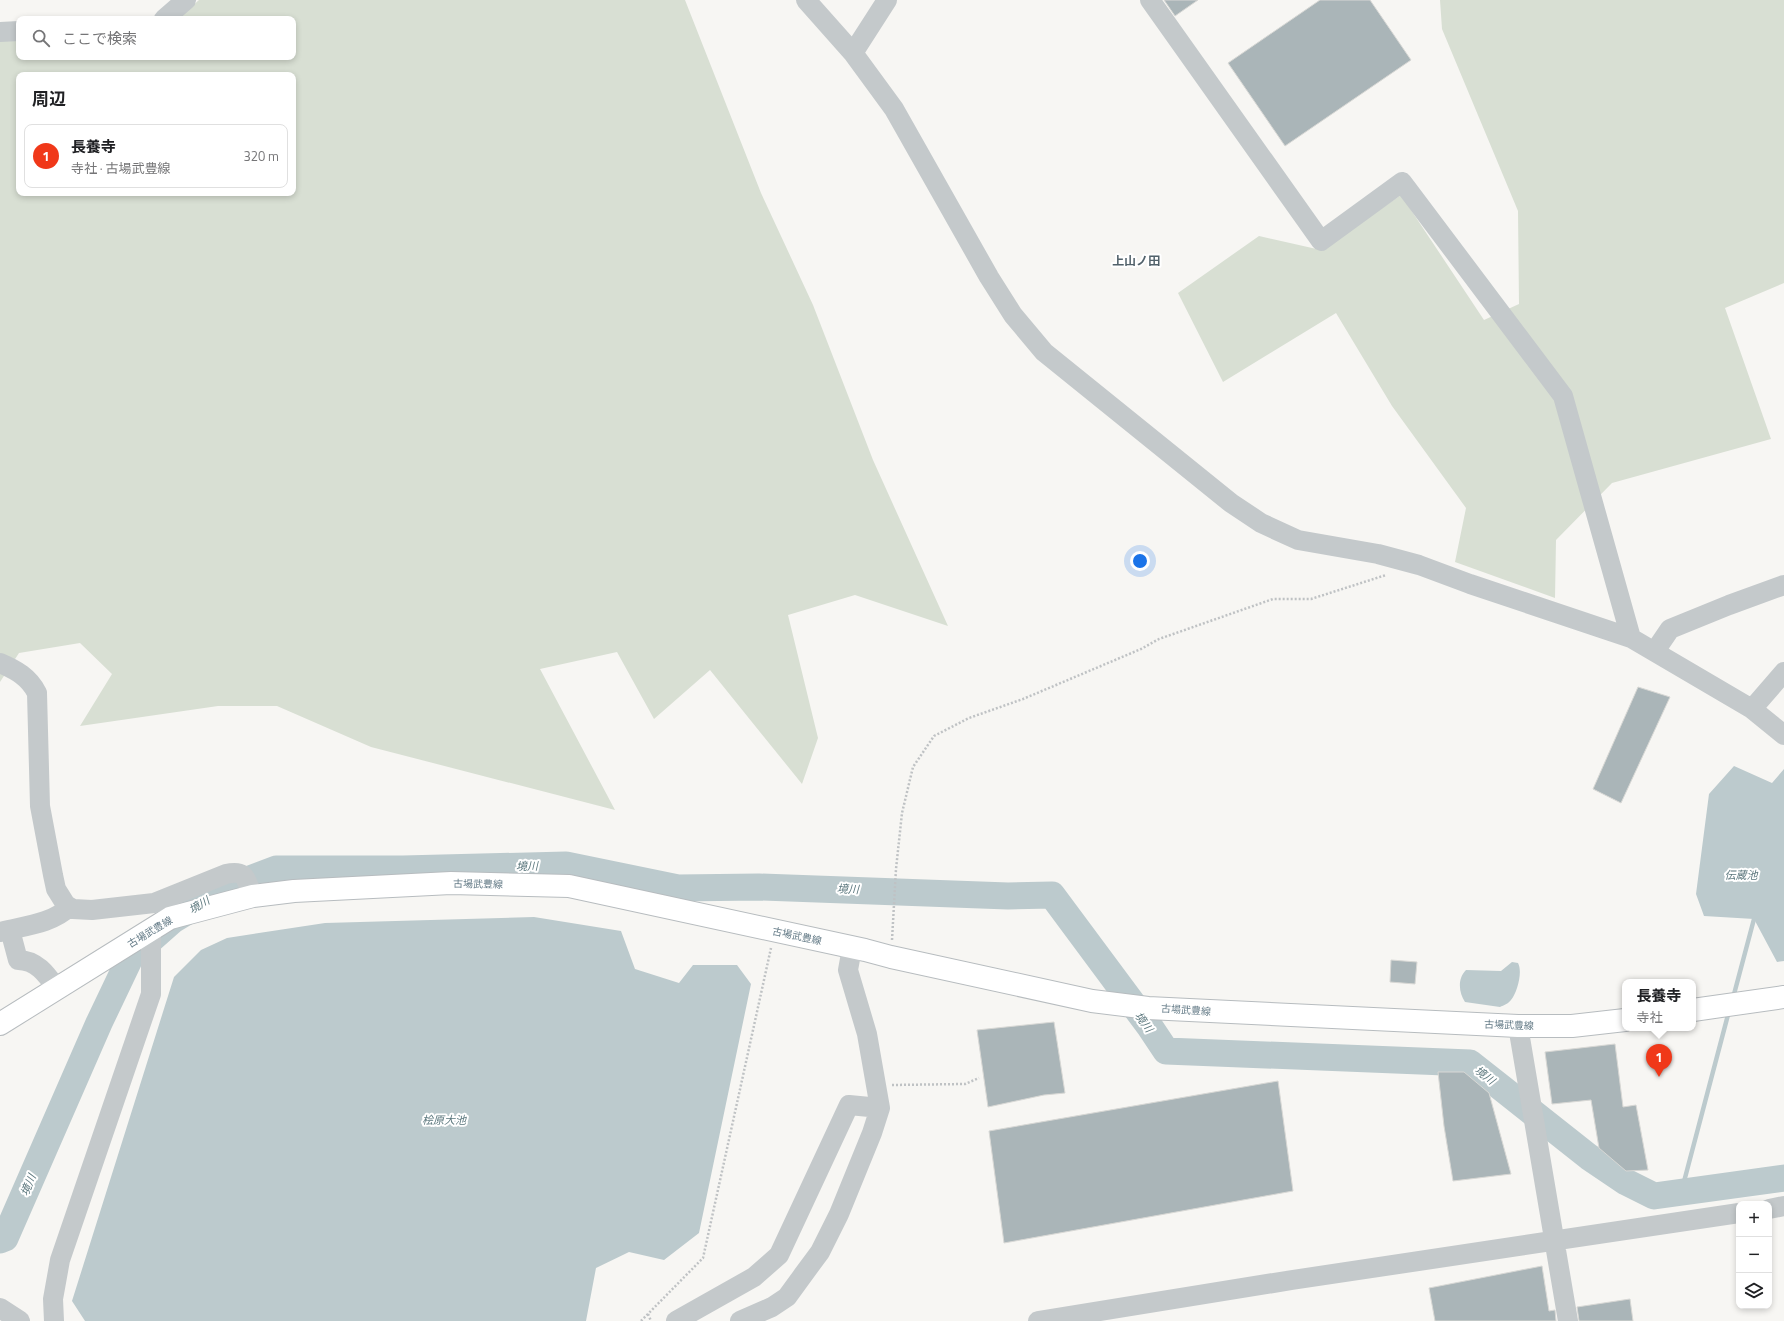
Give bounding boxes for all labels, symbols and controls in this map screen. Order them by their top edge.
search box [16,16,296,60]
icon: search [30,27,52,49]
text: ここで検索 [62,27,137,50]
text: 周辺 [32,86,66,112]
text: 長養寺 [71,135,116,158]
text: 1 [42,146,50,166]
text: 320 m [243,146,279,166]
text: 寺社 · 古場武豊線 [71,158,171,178]
district label: 上山ノ田 [1112,251,1160,270]
your location [1130,551,1150,571]
water label: 境川 [516,858,539,874]
water label: 伝蔵池 [1725,867,1758,883]
street label: 古場武豊線 [453,876,503,892]
water label: 境川 [837,881,860,897]
water label: 境川 [185,892,213,918]
street label: 古場武豊線 [125,913,175,951]
street label: 古場武豊線 [771,923,823,949]
popup [1622,979,1696,1031]
text: 長養寺 [1636,984,1682,1007]
street label: 古場武豊線 [1161,1001,1211,1019]
text: 寺社 [1636,1007,1663,1027]
water label: 境川 [1131,1008,1158,1036]
street label: 古場武豊線 [1484,1017,1534,1033]
pin: 1 [1646,1044,1672,1077]
water label: 境川 [1471,1062,1499,1089]
water label: 桧原大池 [422,1112,467,1128]
water label: 境川 [16,1171,40,1198]
map controls [1736,1201,1772,1309]
button: + [1736,1201,1772,1237]
button: − [1736,1237,1772,1273]
button: layers [1736,1273,1772,1309]

